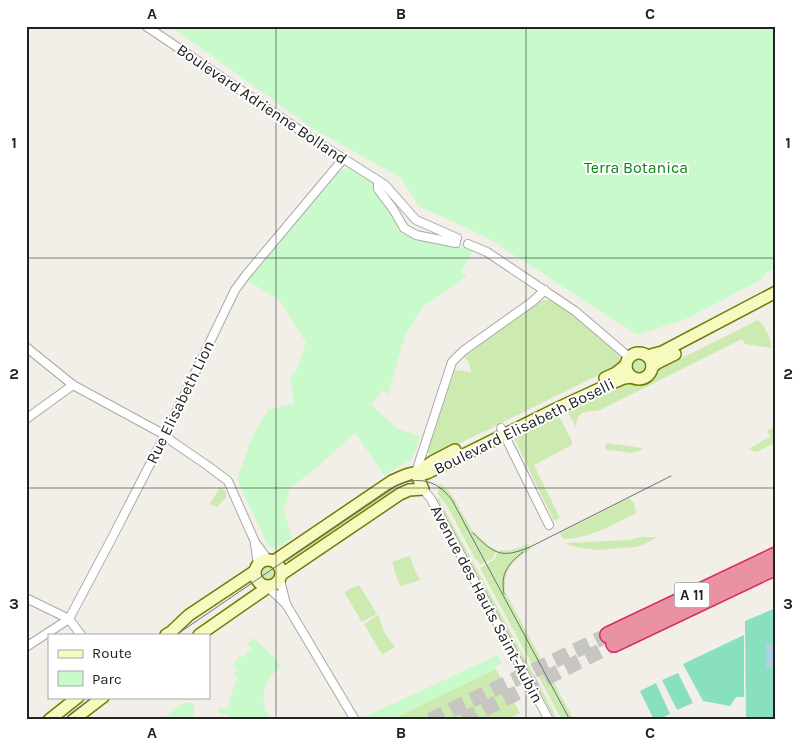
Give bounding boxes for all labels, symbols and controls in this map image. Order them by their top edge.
text: A [147,4,157,23]
text: B [396,4,406,23]
text: C [645,4,655,23]
street label: Boulevard Adrienne Bolland [173,40,351,168]
text: 1 [11,133,17,152]
text: 1 [785,133,791,152]
park label: Terra Botanica [584,158,688,177]
street label: Rue Elisabeth Lion [142,337,218,467]
text: 2 [9,364,19,383]
text: 2 [783,364,793,383]
street label: Boulevard Elisabeth Boselli [431,374,617,478]
street label: Avenue des Hauts Saint-Aubin [427,502,547,706]
road number: A 11 [674,582,710,608]
text: 3 [9,594,19,613]
text: 3 [783,594,793,613]
legend [48,634,210,698]
text: Route [92,644,132,662]
text: Parc [92,670,122,688]
text: A [147,723,157,742]
text: B [396,723,406,742]
text: C [645,723,655,742]

